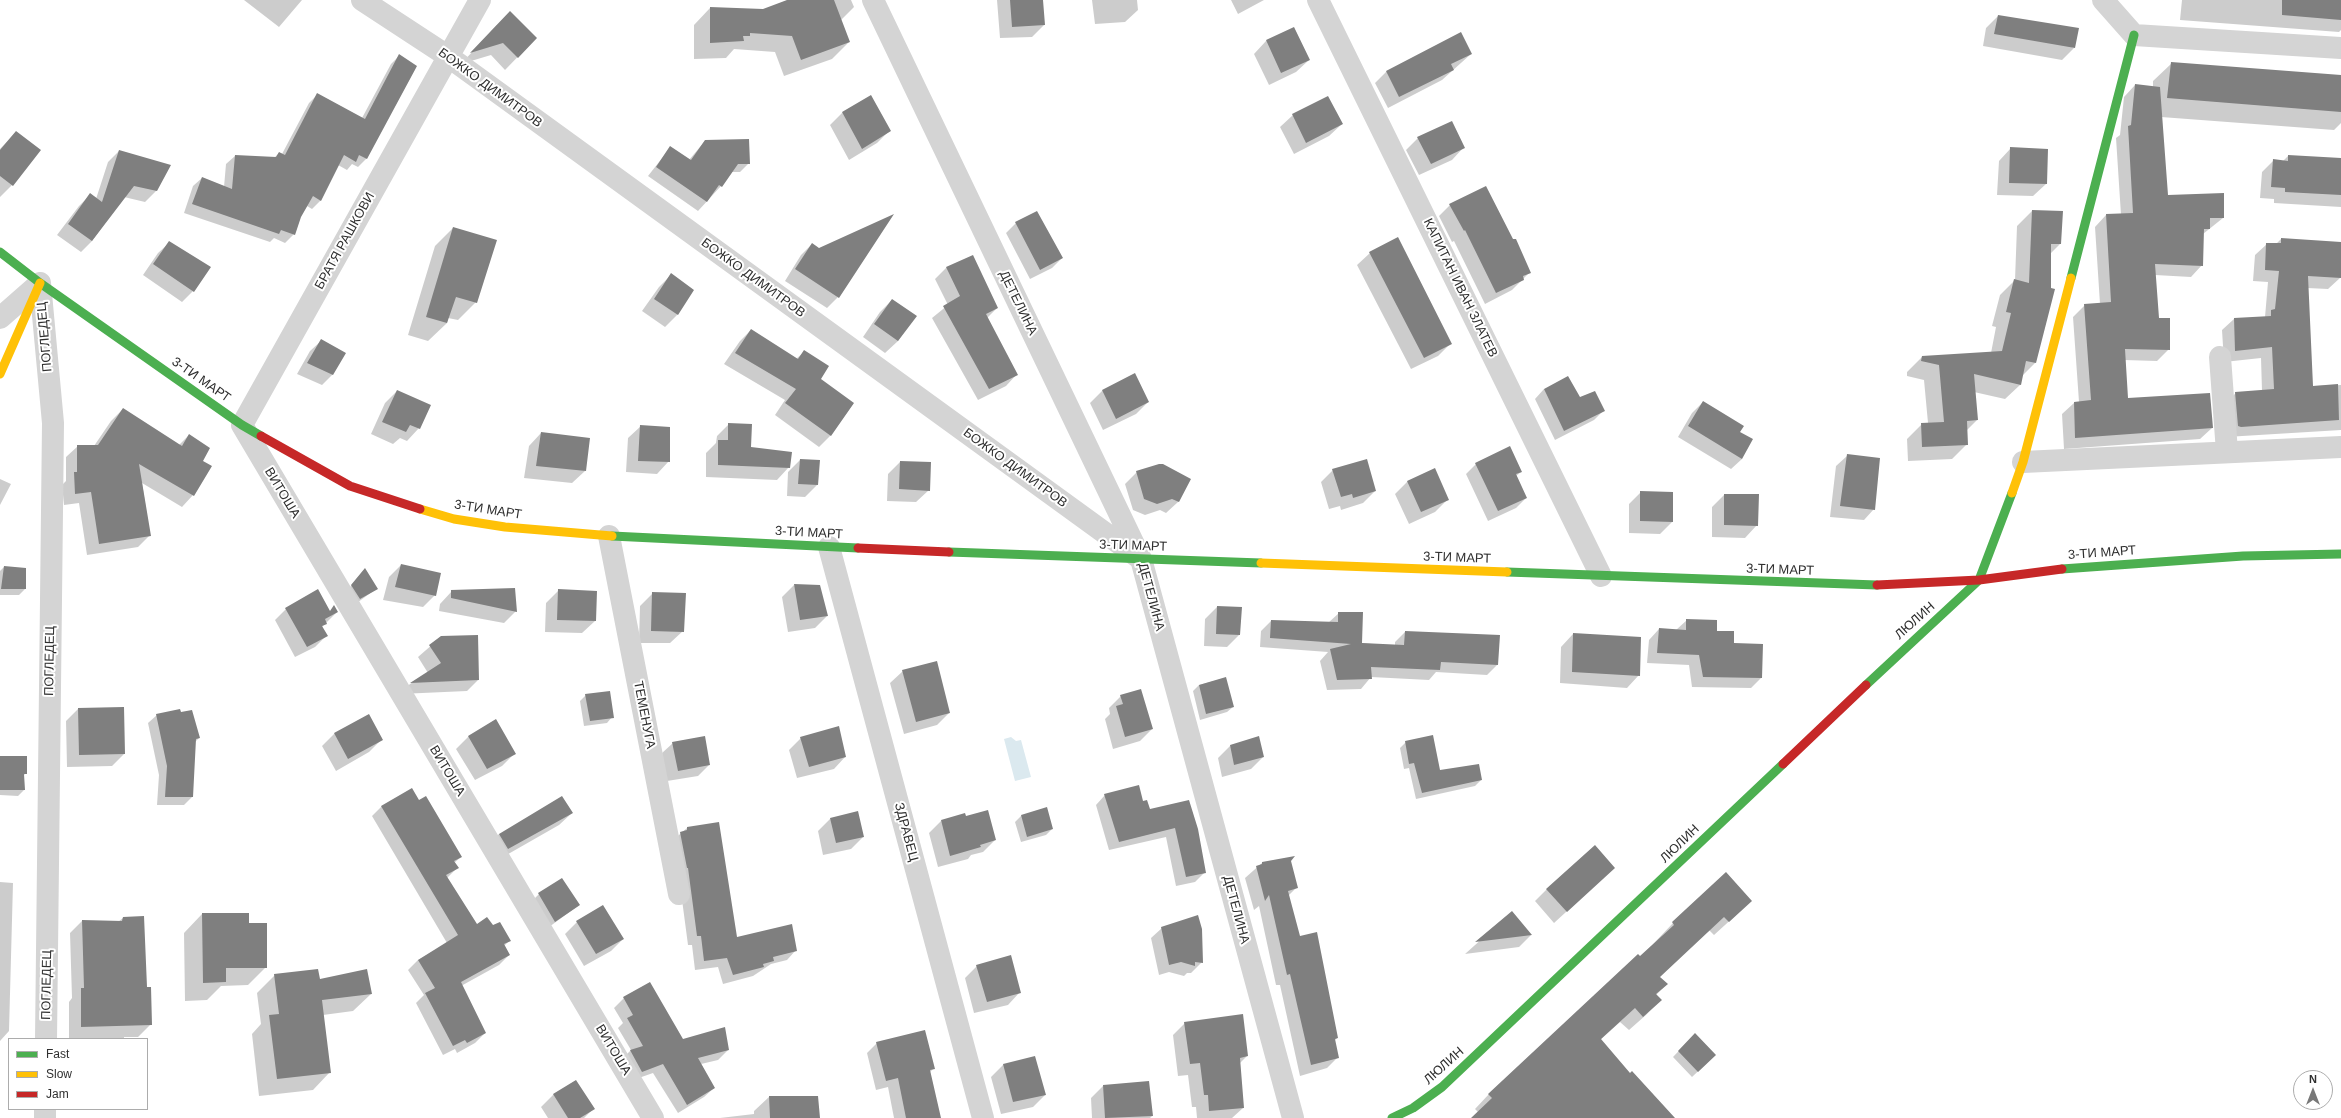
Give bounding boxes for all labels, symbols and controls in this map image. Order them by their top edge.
street label: БОЖКО ДИМИТРОВ [435,45,545,131]
street label: БРАТЯ РАШКОВИ [312,190,378,292]
street label: КАПИТАН ИВАН ЗЛАТЕВ [1420,216,1500,360]
street label: БОЖКО ДИМИТРОВ [698,235,808,321]
street label: ДЕТЕЛИНА [996,268,1040,338]
street label: ПОГЛЕДЕЦ [34,301,56,373]
street label: 3-ТИ МАРТ [169,354,233,406]
street label: БОЖКО ДИМИТРОВ [960,425,1070,511]
street label: ВИТОША [261,465,303,521]
street label: 3-ТИ МАРТ [453,497,523,523]
street label: 3-ТИ МАРТ [775,523,843,543]
street label: 3-ТИ МАРТ [1099,537,1167,555]
street label: 3-ТИ МАРТ [2068,543,2136,563]
street label: 3-ТИ МАРТ [1423,549,1491,567]
street label: ДЕТЕЛИНА [1134,561,1168,633]
street label: 3-ТИ МАРТ [1746,561,1814,579]
street label: ЛЮЛИН [1892,599,1938,643]
street label: ПОГЛЕДЕЦ [42,626,58,696]
street label: ТЕМЕНУГА [630,680,658,750]
street label: ВИТОША [426,743,468,799]
street label: ЗДРАВЕЦ [891,801,921,863]
street label: ЛЮЛИН [1657,822,1703,866]
street label: ДЕТЕЛИНА [1219,874,1253,946]
street label: ПОГЛЕДЕЦ [39,950,55,1020]
street label: ВИТОША [592,1022,634,1078]
legend [8,1038,148,1110]
street label: ЛЮЛИН [1421,1044,1467,1088]
text: Fast [46,1047,69,1061]
text: Slow [46,1067,72,1081]
north arrow [2293,1070,2333,1110]
text: N [2309,1073,2317,1085]
text: Jam [46,1087,69,1101]

